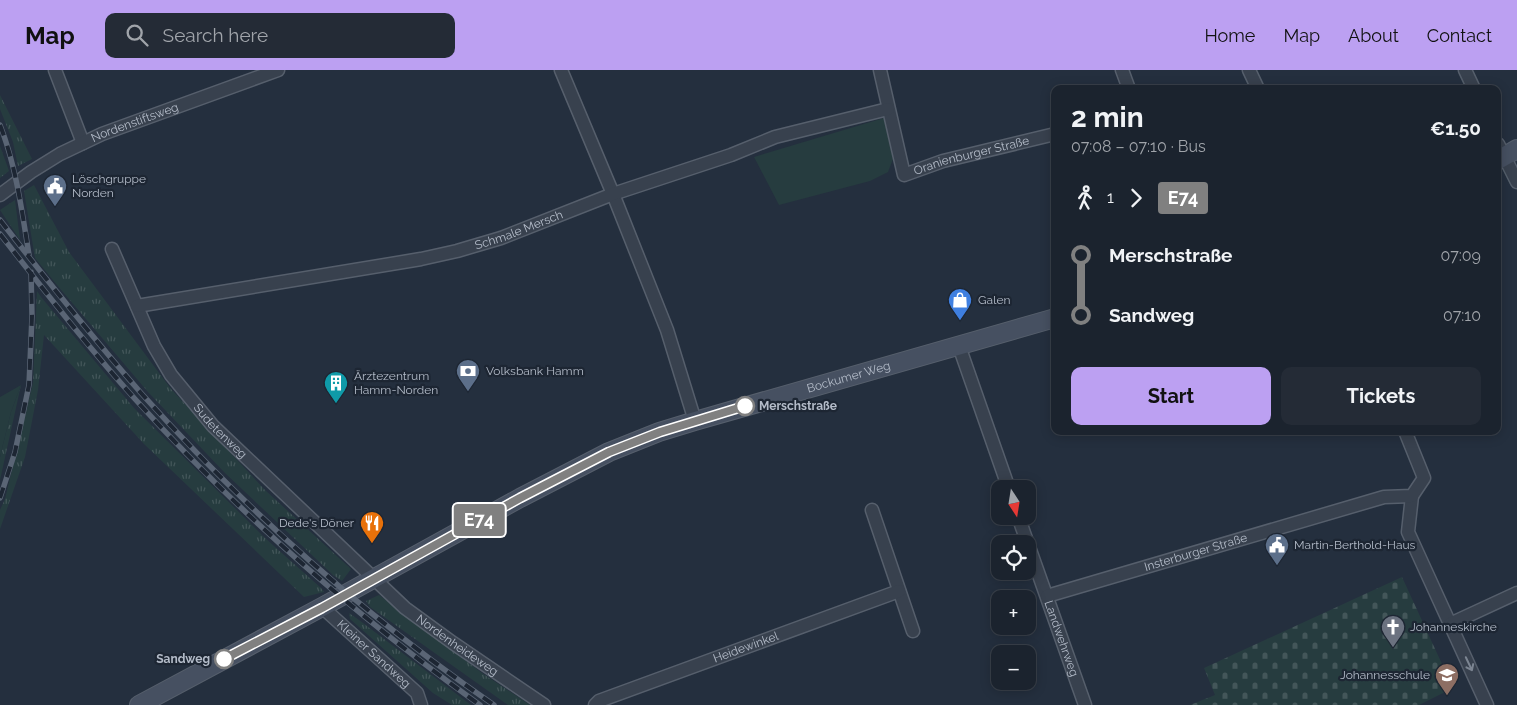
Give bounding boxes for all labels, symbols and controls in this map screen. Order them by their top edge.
search box [105,13,455,58]
text: Map [25,21,75,50]
icon: search [123,21,151,49]
text: Search here [163,24,268,46]
text: Home [1204,25,1255,46]
text: Map [1283,25,1320,46]
text: About [1348,25,1399,46]
text: Contact [1427,25,1492,46]
street label: Nordenstiftsweg [89,100,180,145]
text: 2 min [1071,101,1144,134]
text: €1.50 [1430,117,1481,139]
street label: Oranienburger Straße [912,133,1031,178]
text: 07:08 – 07:10 · Bus [1071,137,1206,156]
place label: Löschgruppe Norden [72,172,146,200]
public building icon: Löschgruppe Norden [42,173,68,207]
icon: walk [1071,184,1099,212]
icon: forward [1122,184,1150,212]
text: E74 [1168,187,1198,208]
text: 1 [1107,188,1114,207]
street label: Schmale Mersch [473,207,565,252]
text: Merschstraße [1109,244,1232,266]
text: 07:09 [1441,246,1481,265]
shop icon: Galen [947,287,973,321]
place label: Galen [978,293,1010,307]
text: Sandweg [1109,304,1194,326]
text: 07:10 [1443,306,1481,325]
bank icon: Volksbank Hamm [455,358,481,392]
street label: Bockumer Weg [805,358,892,396]
place label: Volksbank Hamm [486,364,584,378]
button: Start [1071,367,1271,425]
button: Tickets [1281,367,1481,425]
place label: Ärztezentrum Hamm-Norden [354,369,438,397]
building icon: Ärztezentrum Hamm-Norden [323,370,349,404]
marker: Merschstraße [735,396,755,416]
place label: Merschstraße [759,399,837,413]
street label: Sudetenweg [191,401,250,461]
north arrow [991,480,1036,525]
map controls [991,480,1036,690]
line badge: E74 [450,504,508,536]
text: E74 [464,509,494,530]
restaurant icon: Dede's Döner [359,510,385,544]
place label: Dede's Döner [279,516,355,530]
street label: Insterburger Straße [1143,531,1249,574]
public building icon: Martin-Berthold-Haus [1264,532,1290,566]
button: locate [991,535,1036,580]
place label: Martin-Berthold-Haus [1294,538,1416,552]
button: + [991,590,1036,635]
street label: Landwehrweg [1041,599,1081,678]
street label: Nordenheideweg [413,612,501,679]
church icon: Johanneskirche [1380,614,1406,648]
street label: Kleiner Sandweg [334,617,413,691]
place label: Johanneskirche [1410,620,1497,634]
street label: Heidewinkel [711,629,781,666]
button: − [991,645,1036,690]
marker: Sandweg [214,649,234,669]
place label: Sandweg [156,652,210,666]
one-way arrow [1464,656,1474,671]
school or university icon: Johannesschule [1434,662,1460,696]
place label: Johannesschule [1340,668,1430,682]

